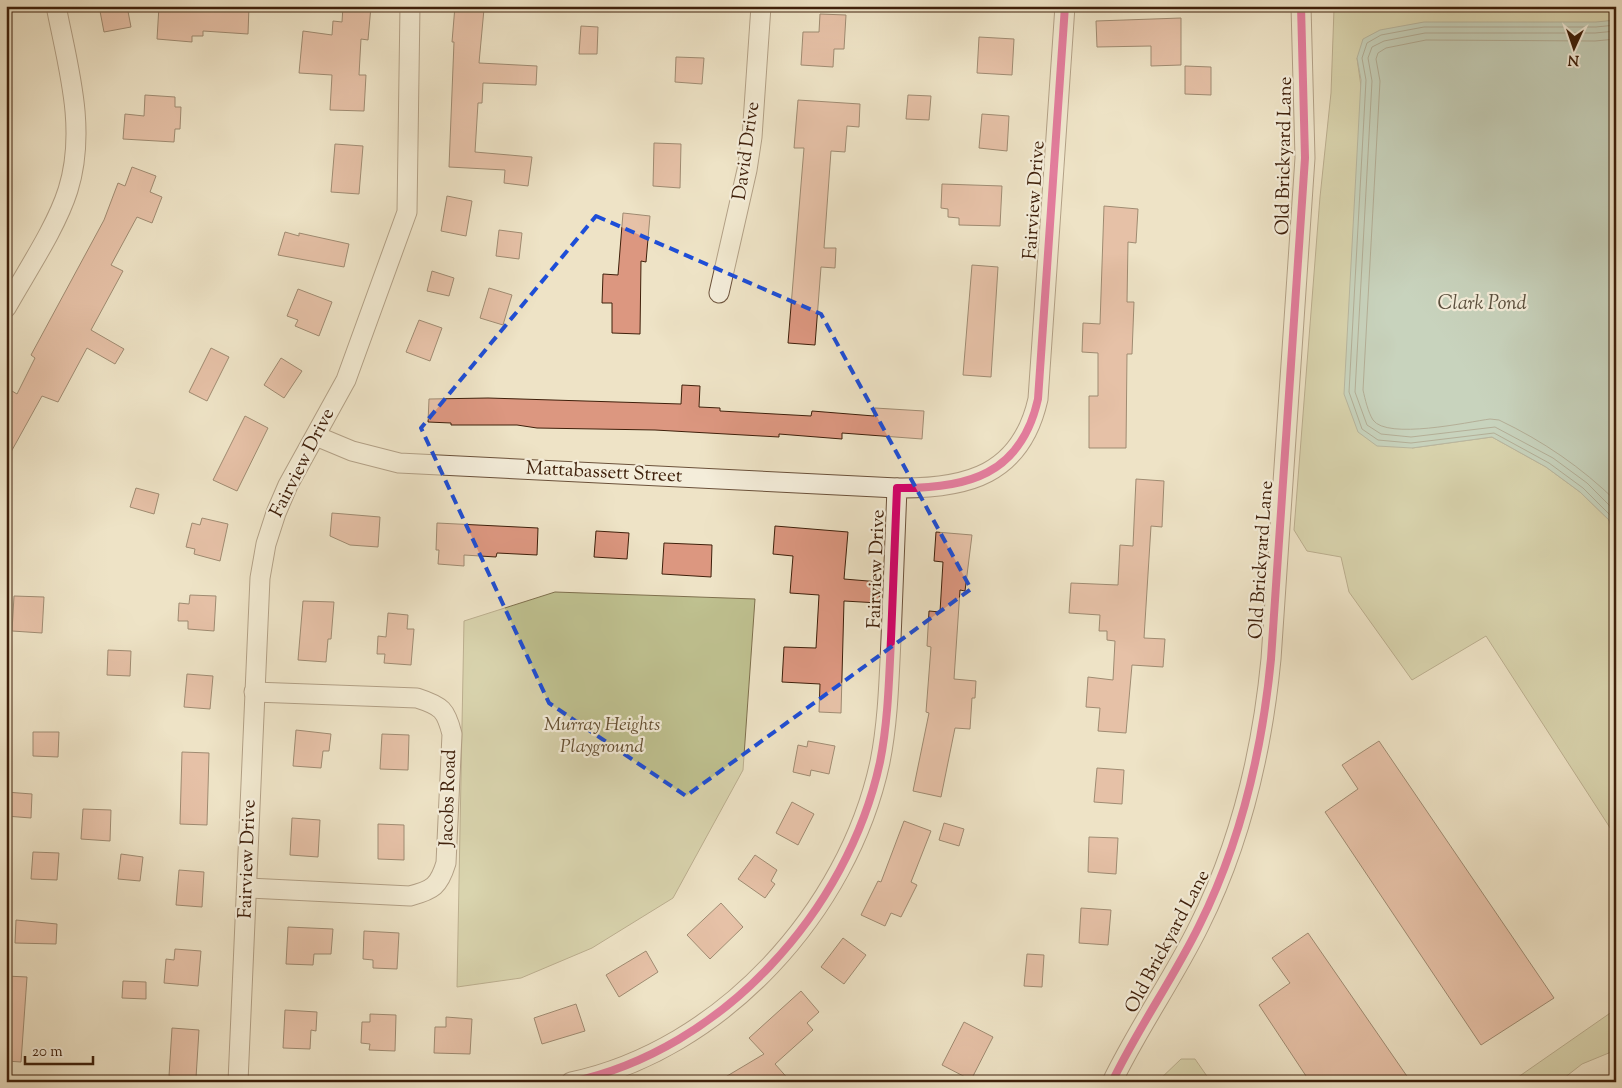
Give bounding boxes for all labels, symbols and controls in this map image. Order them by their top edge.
north arrow [1550,22,1600,72]
text: N [1567,49,1580,69]
street label: Old Brickyard Lane [1270,76,1300,236]
street label: David Drive [727,100,767,202]
street label: Fairview Drive [1017,139,1053,260]
water label: Clark Pond [1437,290,1527,319]
street label: Fairview Drive [264,404,342,522]
street label: Mattabassett Street [525,455,683,491]
street label: Old Brickyard Lane [1243,480,1281,640]
street label: Fairview Drive [861,509,893,629]
park label: Murray Heights Playground [544,712,660,761]
street label: Jacobs Road [434,749,464,848]
street label: Fairview Drive [232,799,264,919]
street label: Old Brickyard Lane [1119,865,1217,1019]
scale bar [25,1033,92,1065]
text: 20 m [32,1042,63,1063]

